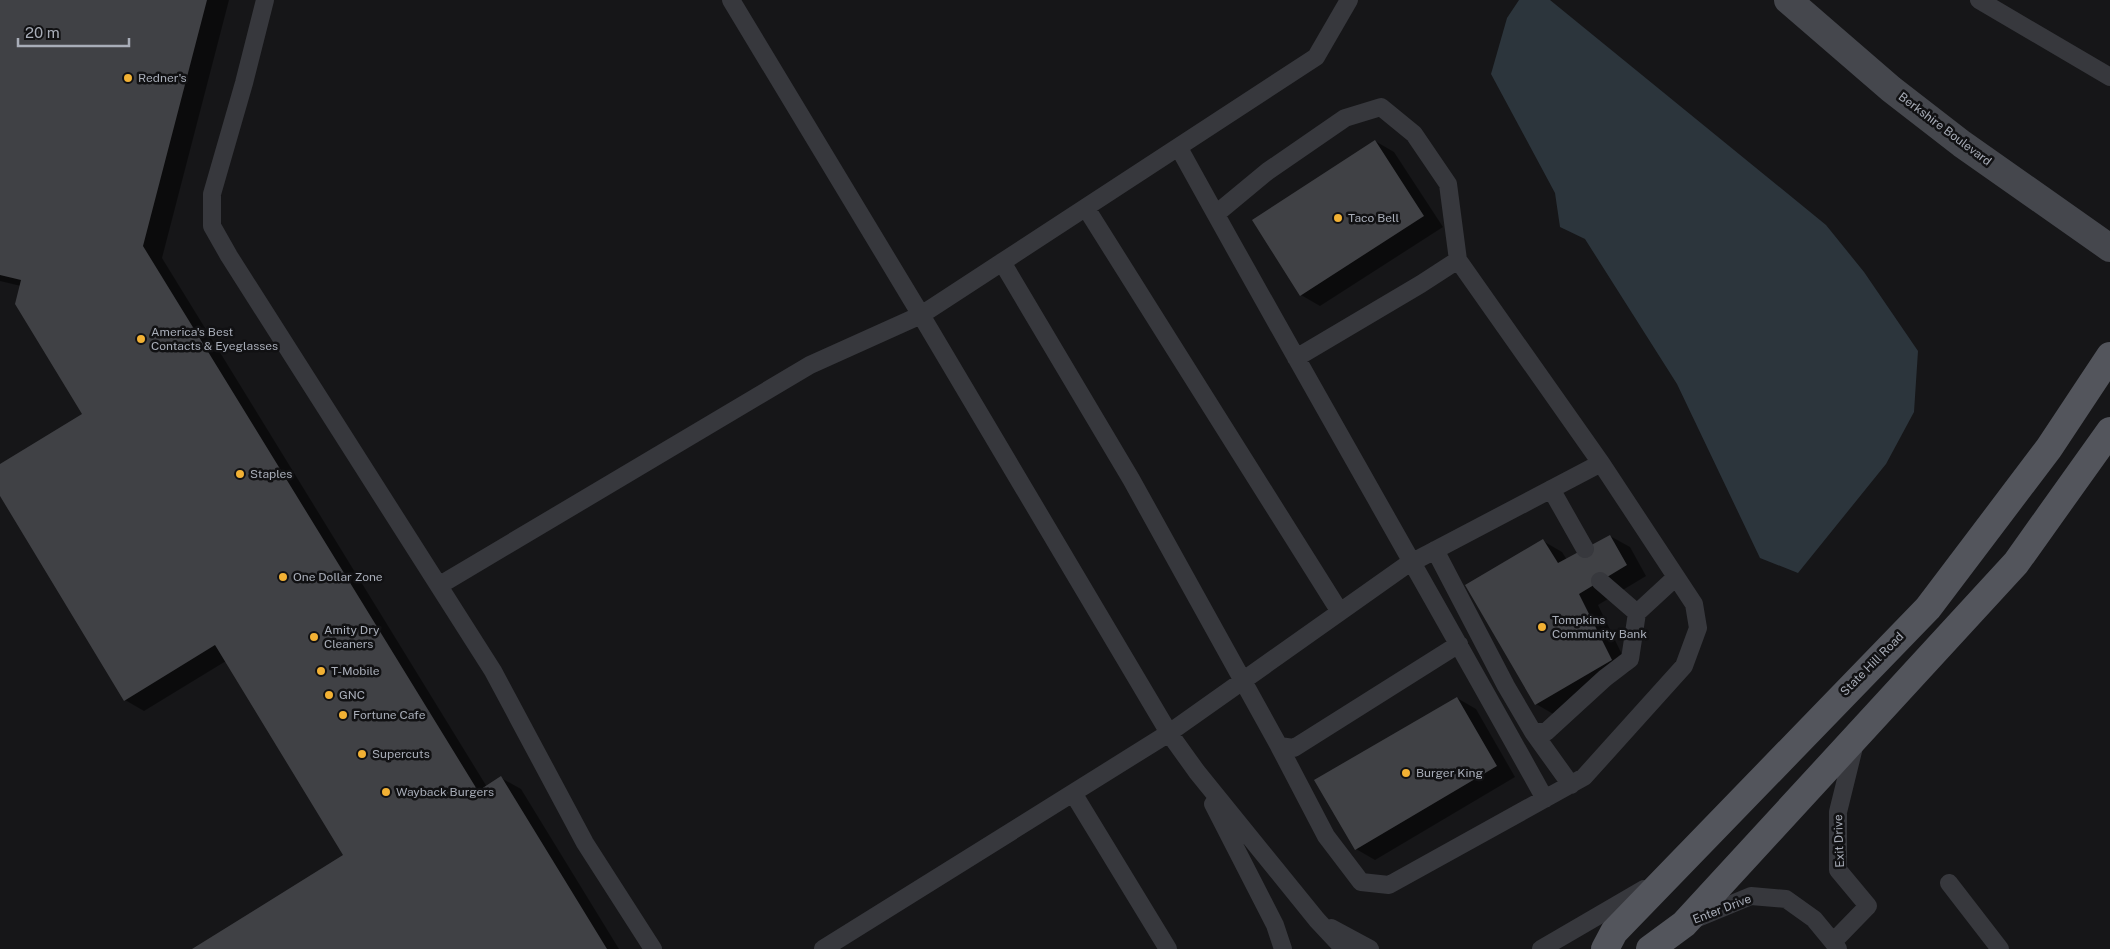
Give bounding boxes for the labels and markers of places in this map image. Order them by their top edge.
place label: Redner's [138,71,187,85]
marker: Redner's [122,72,134,84]
place label: Taco Bell [1348,211,1399,225]
marker: Taco Bell [1332,212,1344,224]
place label: America's Best Contacts & Eyeglasses [151,325,278,353]
marker: America's Best Contacts & Eyeglasses [135,333,147,345]
place label: Staples [250,467,292,481]
marker: Staples [234,468,246,480]
place label: One Dollar Zone [293,570,383,584]
marker: One Dollar Zone [277,571,289,583]
place label: Tompkins Community Bank [1552,613,1647,641]
marker: Tompkins Community Bank [1536,621,1548,633]
place label: Amity Dry Cleaners [324,623,380,651]
marker: Amity Dry Cleaners [308,631,320,643]
place label: T-Mobile [331,664,380,678]
marker: T-Mobile [315,665,327,677]
place label: GNC [339,688,365,702]
marker: GNC [323,689,335,701]
place label: Fortune Cafe [353,708,426,722]
marker: Fortune Cafe [337,709,349,721]
place label: Supercuts [372,747,430,761]
marker: Supercuts [356,748,368,760]
place label: Burger King [1416,766,1483,780]
marker: Burger King [1400,767,1412,779]
place label: Wayback Burgers [396,785,494,799]
marker: Wayback Burgers [380,786,392,798]

